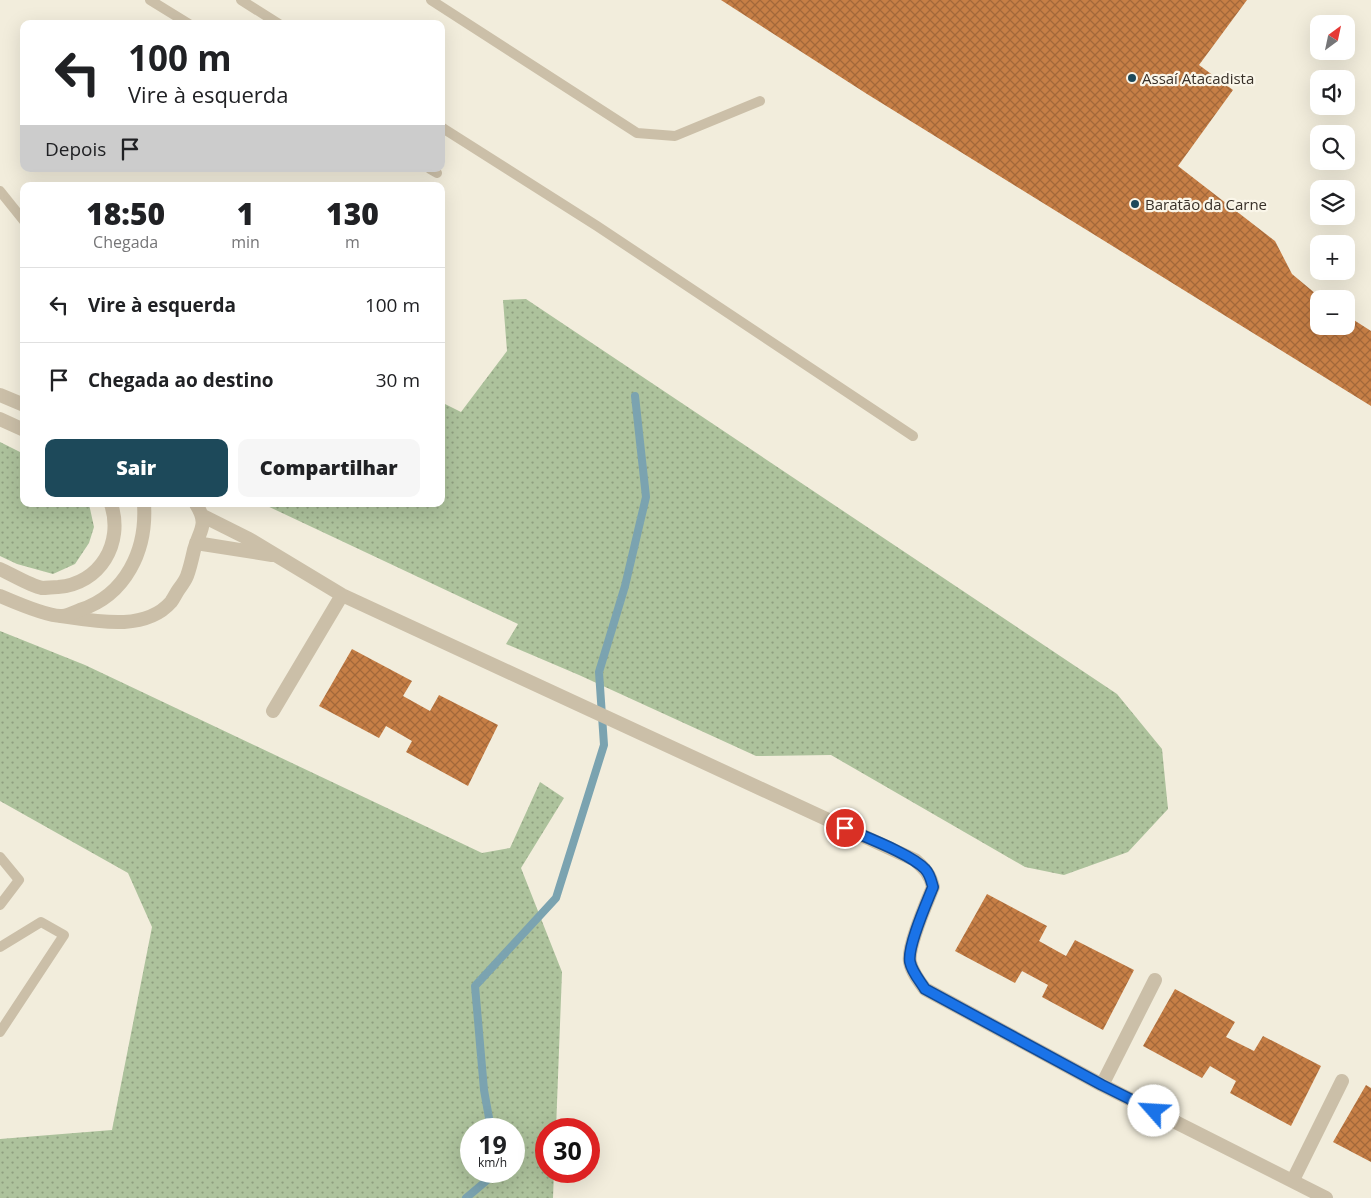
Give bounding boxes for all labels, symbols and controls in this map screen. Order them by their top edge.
north arrow [1310,15,1355,60]
map controls [1310,15,1355,335]
text: 100 m [128,34,232,81]
icon: left [45,40,110,105]
place label: Assaí Atacadista [1142,68,1254,88]
button: sound [1310,70,1355,115]
marker: Assaí Atacadista [1126,72,1138,84]
text: Vire à esquerda [128,79,289,109]
button: search [1310,125,1355,170]
icon: arrive [116,135,144,163]
text: Depois [45,136,106,162]
button: layers [1310,180,1355,225]
text: 18:50 [86,193,165,234]
text: 1 [237,193,254,234]
text: 130 [326,193,379,234]
place label: Baratão da Carne [1145,194,1267,214]
marker: Baratão da Carne [1129,198,1141,210]
text: Chegada [93,231,158,253]
text: min [231,231,260,253]
text: m [345,231,360,253]
button: + [1310,235,1355,280]
button: − [1310,290,1355,335]
icon: left [45,291,73,319]
text: Vire à esquerda [88,292,236,318]
text: 100 m [365,292,420,318]
icon: arrive [45,366,73,394]
text: Chegada ao destino [88,367,274,393]
text: 30 m [376,367,420,393]
button: Sair [45,439,228,497]
button: Compartilhar [238,439,420,497]
pin [824,807,866,849]
icon: arrive [831,814,859,842]
position arrow [1127,1084,1179,1136]
speed limit sign: 30 [535,1118,600,1183]
text: 19 [478,1127,507,1161]
text: km/h [478,1154,507,1171]

